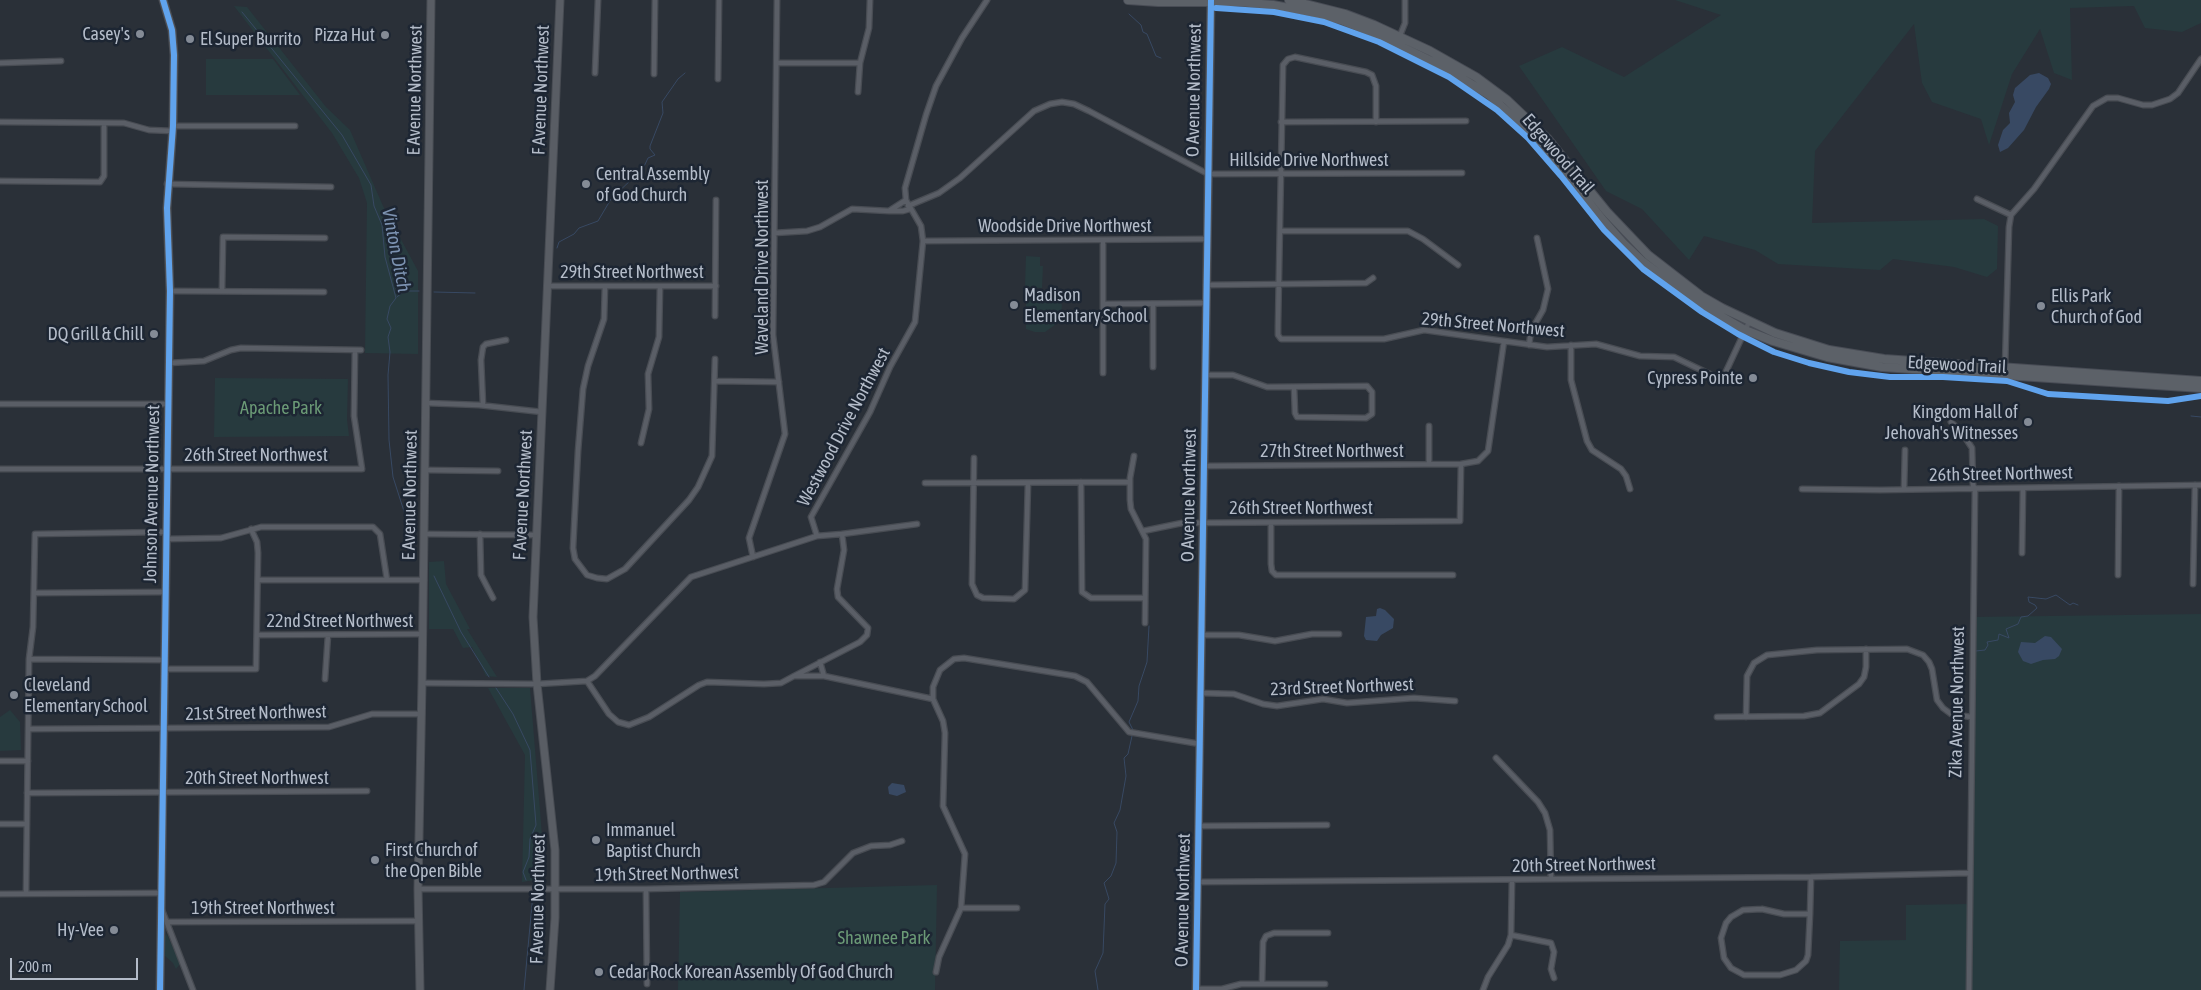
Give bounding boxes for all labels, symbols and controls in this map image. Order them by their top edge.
place label: Casey's [82,23,130,45]
street label: O Avenue Northwest [1182,23,1206,157]
place label: Pizza Hut [314,24,375,46]
street label: E Avenue Northwest [403,24,427,156]
street label: F Avenue Northwest [528,24,554,156]
marker: Casey's [134,28,146,40]
place label: El Super Burrito [200,28,301,50]
marker: Pizza Hut [379,29,391,41]
marker: El Super Burrito [184,33,196,45]
street label: Edgewood Trail [1517,110,1599,198]
street label: Hillside Drive Northwest [1229,149,1389,171]
place label: Central Assembly of God Church [596,163,710,205]
marker: Central Assembly of God Church [580,178,592,190]
street label: Waveland Drive Northwest [751,180,773,354]
water label: Vinton Ditch [377,206,415,294]
street label: Woodside Drive Northwest [978,215,1152,237]
street label: 29th Street Northwest [560,261,704,283]
place label: Madison Elementary School [1024,284,1148,326]
place label: Ellis Park Church of God [2051,285,2142,328]
marker: Madison Elementary School [1008,299,1020,311]
marker: Ellis Park Church of God [2035,300,2047,312]
street label: 29th Street Northwest [1421,308,1565,342]
place label: DQ Grill & Chill [48,323,144,345]
marker: DQ Grill & Chill [148,328,160,340]
street label: Westwood Drive Northwest [793,344,895,510]
street label: Edgewood Trail [1907,352,2007,378]
place label: Cypress Pointe [1647,367,1743,389]
marker: Cypress Pointe [1747,372,1759,384]
park label: Apache Park [240,397,322,419]
place label: Kingdom Hall of Jehovah's Witnesses [1885,401,2018,444]
street label: Johnson Avenue Northwest [140,405,164,583]
marker: Kingdom Hall of Jehovah's Witnesses [2022,416,2034,428]
street label: O Avenue Northwest [1177,428,1201,562]
street label: E Avenue Northwest [398,429,422,561]
street label: F Avenue Northwest [509,429,537,561]
street label: 27th Street Northwest [1260,440,1404,462]
street label: 26th Street Northwest [184,444,328,466]
street label: 26th Street Northwest [1929,462,2073,486]
street label: 26th Street Northwest [1229,497,1373,519]
street label: 22nd Street Northwest [266,610,414,632]
street label: Zika Avenue Northwest [1945,626,1969,778]
place label: Cleveland Elementary School [24,674,148,716]
street label: 23rd Street Northwest [1270,674,1414,700]
marker: Cleveland Elementary School [8,689,20,701]
street label: 21st Street Northwest [185,701,327,725]
street label: 20th Street Northwest [185,767,329,789]
place label: Immanuel Baptist Church [606,819,701,862]
street label: O Avenue Northwest [1171,833,1195,967]
street label: F Avenue Northwest [526,834,550,964]
marker: Immanuel Baptist Church [590,834,602,846]
place label: First Church of the Open Bible [385,839,482,882]
street label: 20th Street Northwest [1512,853,1656,877]
marker: First Church of the Open Bible [369,854,381,866]
street label: 19th Street Northwest [595,862,739,886]
street label: 19th Street Northwest [191,897,335,919]
place label: Hy-Vee [57,919,104,941]
marker: Hy-Vee [108,924,120,936]
park label: Shawnee Park [838,927,930,949]
scale bar [12,948,140,980]
text: 200 m [18,958,52,975]
place label: Cedar Rock Korean Assembly Of God Church [609,961,893,983]
marker: Cedar Rock Korean Assembly Of God Church [593,966,605,978]

